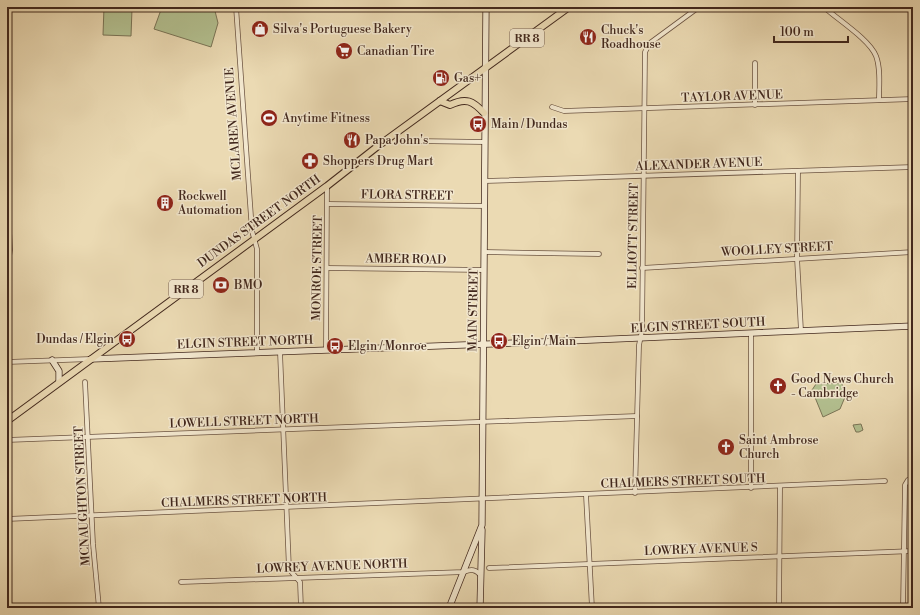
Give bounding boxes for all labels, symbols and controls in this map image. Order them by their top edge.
scale bar [774,18,848,44]
shop icon: Silva's Portuguese Bakery [250,19,270,39]
place label: Silva's Portuguese Bakery [273,22,412,37]
place label: Chuck's Roadhouse [601,23,661,52]
text: 100 m [780,25,814,40]
restaurant icon: Chuck's Roadhouse [578,27,598,47]
road number: RR 8 [510,29,544,47]
supermarket icon: Canadian Tire [334,41,354,61]
place label: Canadian Tire [357,44,435,59]
street label: MCLAREN AVENUE [222,67,245,181]
fuel station icon: Gas+ [431,68,451,88]
place label: Gas+ [454,71,481,86]
street label: TAYLOR AVENUE [681,87,783,106]
sports icon: Anytime Fitness [259,108,279,128]
place label: Anytime Fitness [281,111,370,126]
bus stop icon: Main / Dundas [468,114,488,134]
place label: Main / Dundas [491,117,567,132]
restaurant icon: Papa John's [342,130,362,150]
place label: Papa John's [365,133,428,148]
pharmacy icon: Shoppers Drug Mart [300,151,320,171]
place label: Shoppers Drug Mart [323,154,434,169]
street label: ALEXANDER AVENUE [634,155,763,174]
street label: DUNDAS STREET NORTH [195,171,324,271]
street label: ELLIOTT STREET [625,182,642,289]
street label: FLORA STREET [361,187,454,204]
place label: Rockwell Automation [177,189,243,218]
building icon: Rockwell Automation [155,193,175,213]
street label: MONROE STREET [309,215,326,321]
street label: WOOLLEY STREET [720,239,834,260]
street label: AMBER ROAD [364,251,447,268]
street label: MAIN STREET [465,268,482,352]
bank icon: BMO [211,275,231,295]
place label: BMO [233,278,262,293]
road number: RR 8 [169,280,203,298]
street label: ELGIN STREET SOUTH [630,314,766,337]
bus stop icon: Dundas / Elgin [117,329,137,349]
bus stop icon: Elgin / Main [489,331,509,351]
place label: Dundas / Elgin [36,332,114,347]
street label: ELGIN STREET NORTH [177,333,314,352]
place label: Elgin / Main [512,334,576,349]
bus stop icon: Elgin / Monroe [325,336,345,356]
place label: Elgin / Monroe [348,339,427,354]
place label: Good News Church - Cambridge [791,372,894,401]
church icon: Good News Church - Cambridge [768,376,788,396]
street label: LOWELL STREET NORTH [169,411,319,432]
street label: MCNAUGHTON STREET [71,425,94,566]
place label: Saint Ambrose Church [739,433,818,462]
church icon: Saint Ambrose Church [716,437,736,457]
street label: CHALMERS STREET SOUTH [600,471,766,492]
street label: CHALMERS STREET NORTH [161,490,328,511]
street label: LOWREY AVENUE S [644,540,758,559]
street label: LOWREY AVENUE NORTH [256,556,408,577]

